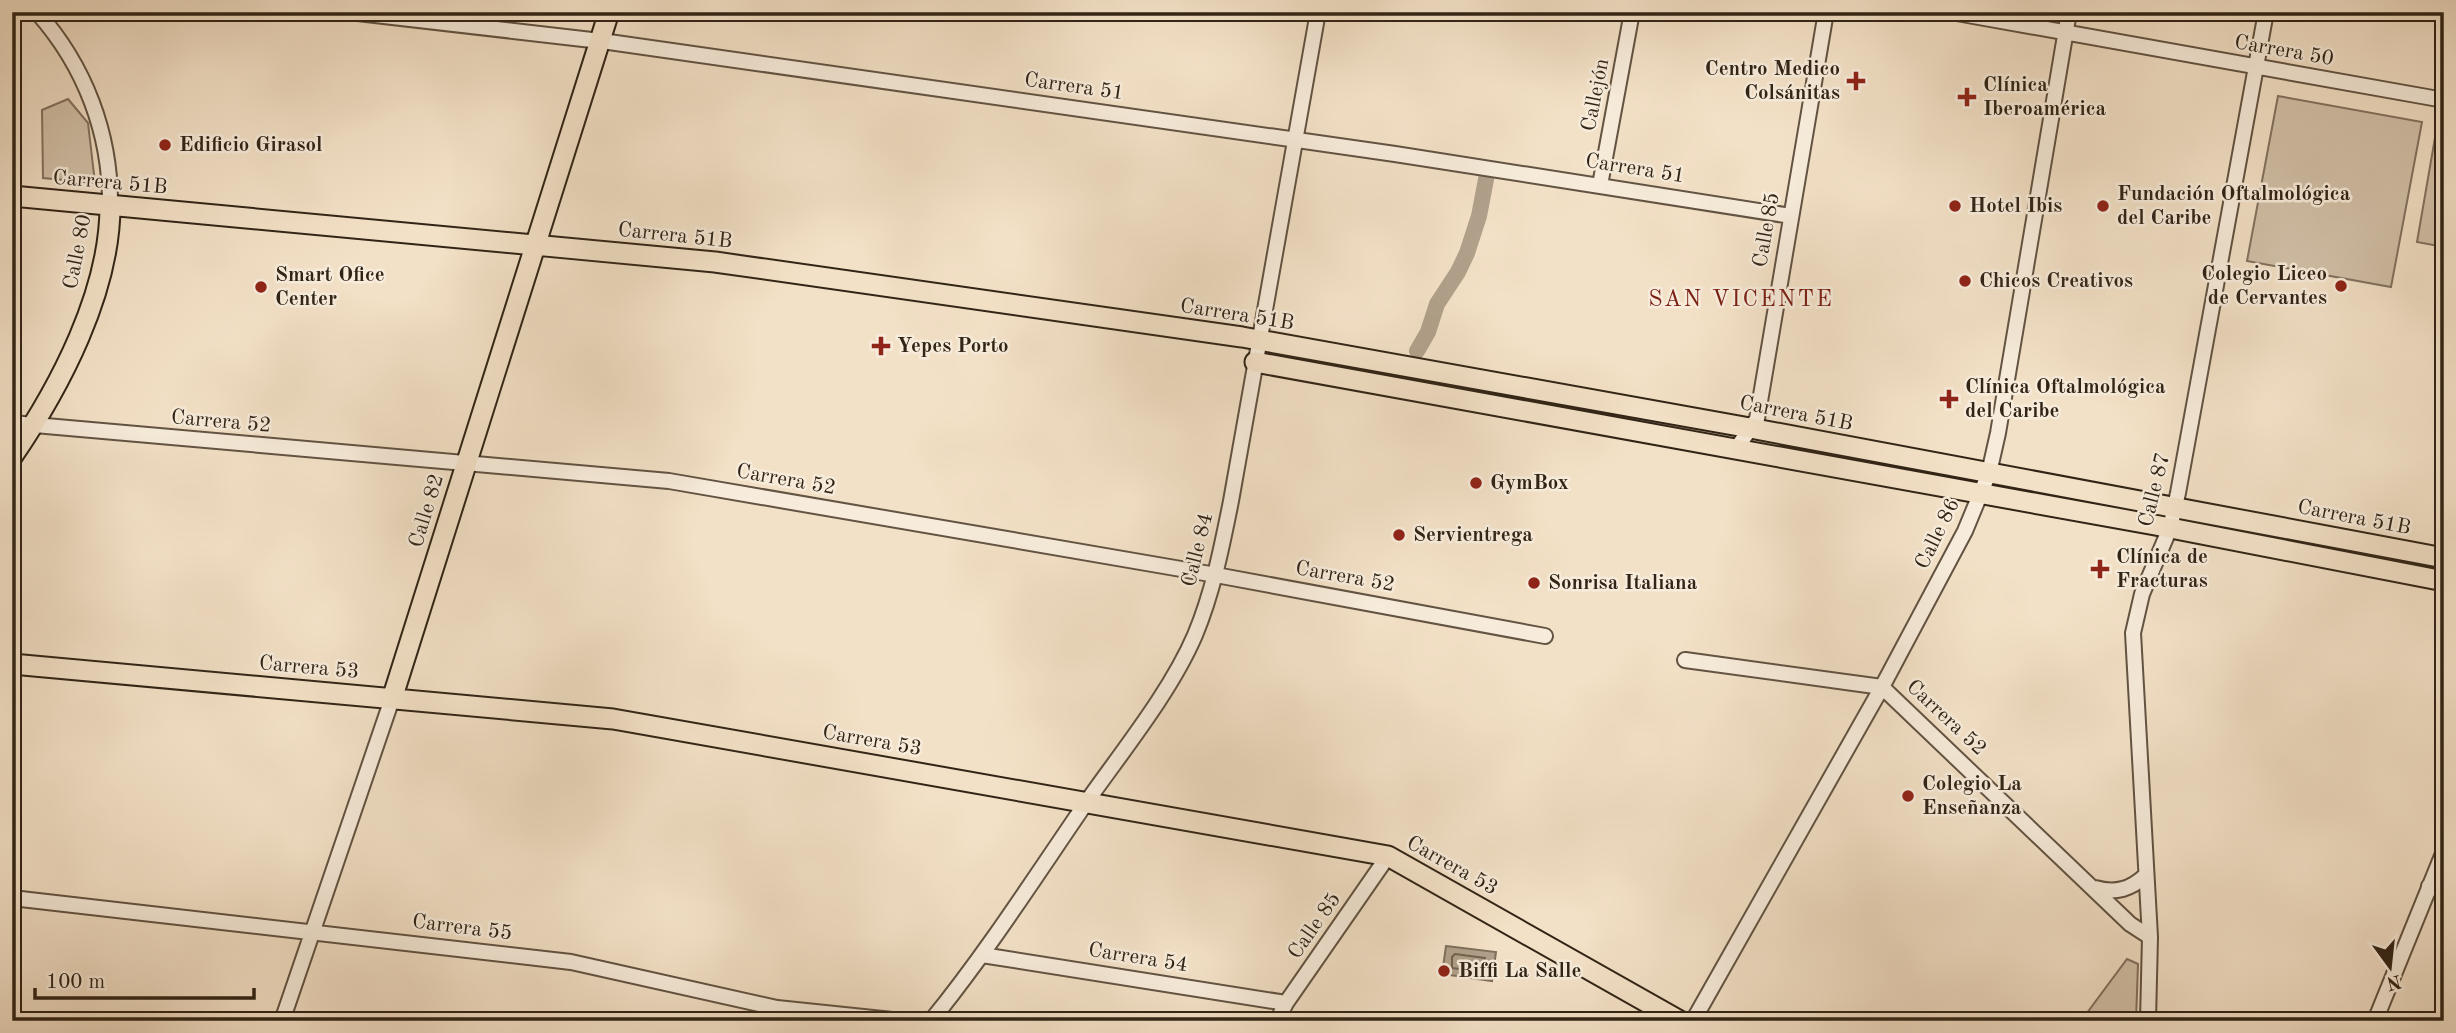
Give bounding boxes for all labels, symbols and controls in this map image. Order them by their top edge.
street label: Carrera 50 [2233,32,2335,70]
street label: Callejón [1579,57,1613,133]
place label: Centro Medico Colsánitas [1705,59,1840,104]
street label: Carrera 51 [1023,70,1125,104]
marker: Centro Medico Colsánitas [1846,71,1866,91]
place label: Clínica Iberoamérica [1983,75,2106,120]
marker: Clínica Iberoamérica [1957,87,1977,107]
place label: Edificio Girasol [179,135,323,156]
marker: Edificio Girasol [157,137,173,153]
street label: Carrera 51 [1584,151,1686,187]
street label: Carrera 51B [52,168,168,198]
place label: Fundación Oftalmológica del Caribe [2117,184,2351,229]
street label: Calle 85 [1750,191,1784,269]
place label: Hotel Ibis [1969,196,2062,217]
marker: Hotel Ibis [1947,198,1963,214]
marker: Fundación Oftalmológica del Caribe [2095,198,2111,214]
street label: Calle 80 [60,213,96,291]
street label: Carrera 51B [617,220,733,252]
place label: Colegio Liceo de Cervantes [2201,264,2327,309]
place label: Smart Ofice Center [275,265,385,310]
place label: Chicos Creativos [1979,271,2133,292]
marker: Chicos Creativos [1957,273,1973,289]
marker: Colegio Liceo de Cervantes [2333,278,2349,294]
marker: Smart Ofice Center [253,279,269,295]
district label: SAN VICENTE [1648,288,1834,311]
street label: Carrera 51B [1179,296,1295,334]
marker: Yepes Porto [871,336,891,356]
place label: Yepes Porto [897,336,1009,357]
place label: Clínica Oftalmológica del Caribe [1965,377,2166,422]
marker: Clínica Oftalmológica del Caribe [1939,389,1959,409]
street label: Carrera 51B [1738,393,1854,435]
street label: Carrera 52 [170,407,272,437]
street label: Calle 87 [2136,451,2174,529]
street label: Carrera 52 [735,461,837,499]
street label: Calle 82 [406,472,448,550]
place label: GymBox [1490,473,1569,494]
marker: GymBox [1468,475,1484,491]
street label: Calle 86 [1912,495,1964,573]
street label: Carrera 51B [2296,497,2412,539]
street label: Calle 84 [1179,511,1217,589]
place label: Servientrega [1413,525,1533,546]
marker: Servientrega [1391,527,1407,543]
place label: Clínica de Fracturas [2116,547,2208,592]
street label: Carrera 52 [1294,558,1396,596]
marker: Clínica de Fracturas [2090,559,2110,579]
place label: Sonrisa Italiana [1548,573,1698,594]
marker: Sonrisa Italiana [1526,575,1542,591]
street label: Carrera 53 [258,653,360,683]
street label: Carrera 52 [1902,676,1990,760]
street label: Carrera 53 [821,722,923,760]
place label: Colegio La Enseñanza [1922,774,2022,819]
marker: Colegio La Enseñanza [1900,788,1916,804]
street label: Carrera 53 [1403,832,1501,900]
street label: Calle 85 [1285,889,1345,963]
street label: Carrera 55 [411,911,513,945]
north arrow [2354,932,2424,1002]
street label: Carrera 54 [1087,940,1189,976]
scale bar [35,956,254,1000]
place label: Biffi La Salle [1458,961,1581,982]
marker: Biffi La Salle [1436,963,1452,979]
text: N [2384,970,2403,992]
text: 100 m [46,972,105,993]

